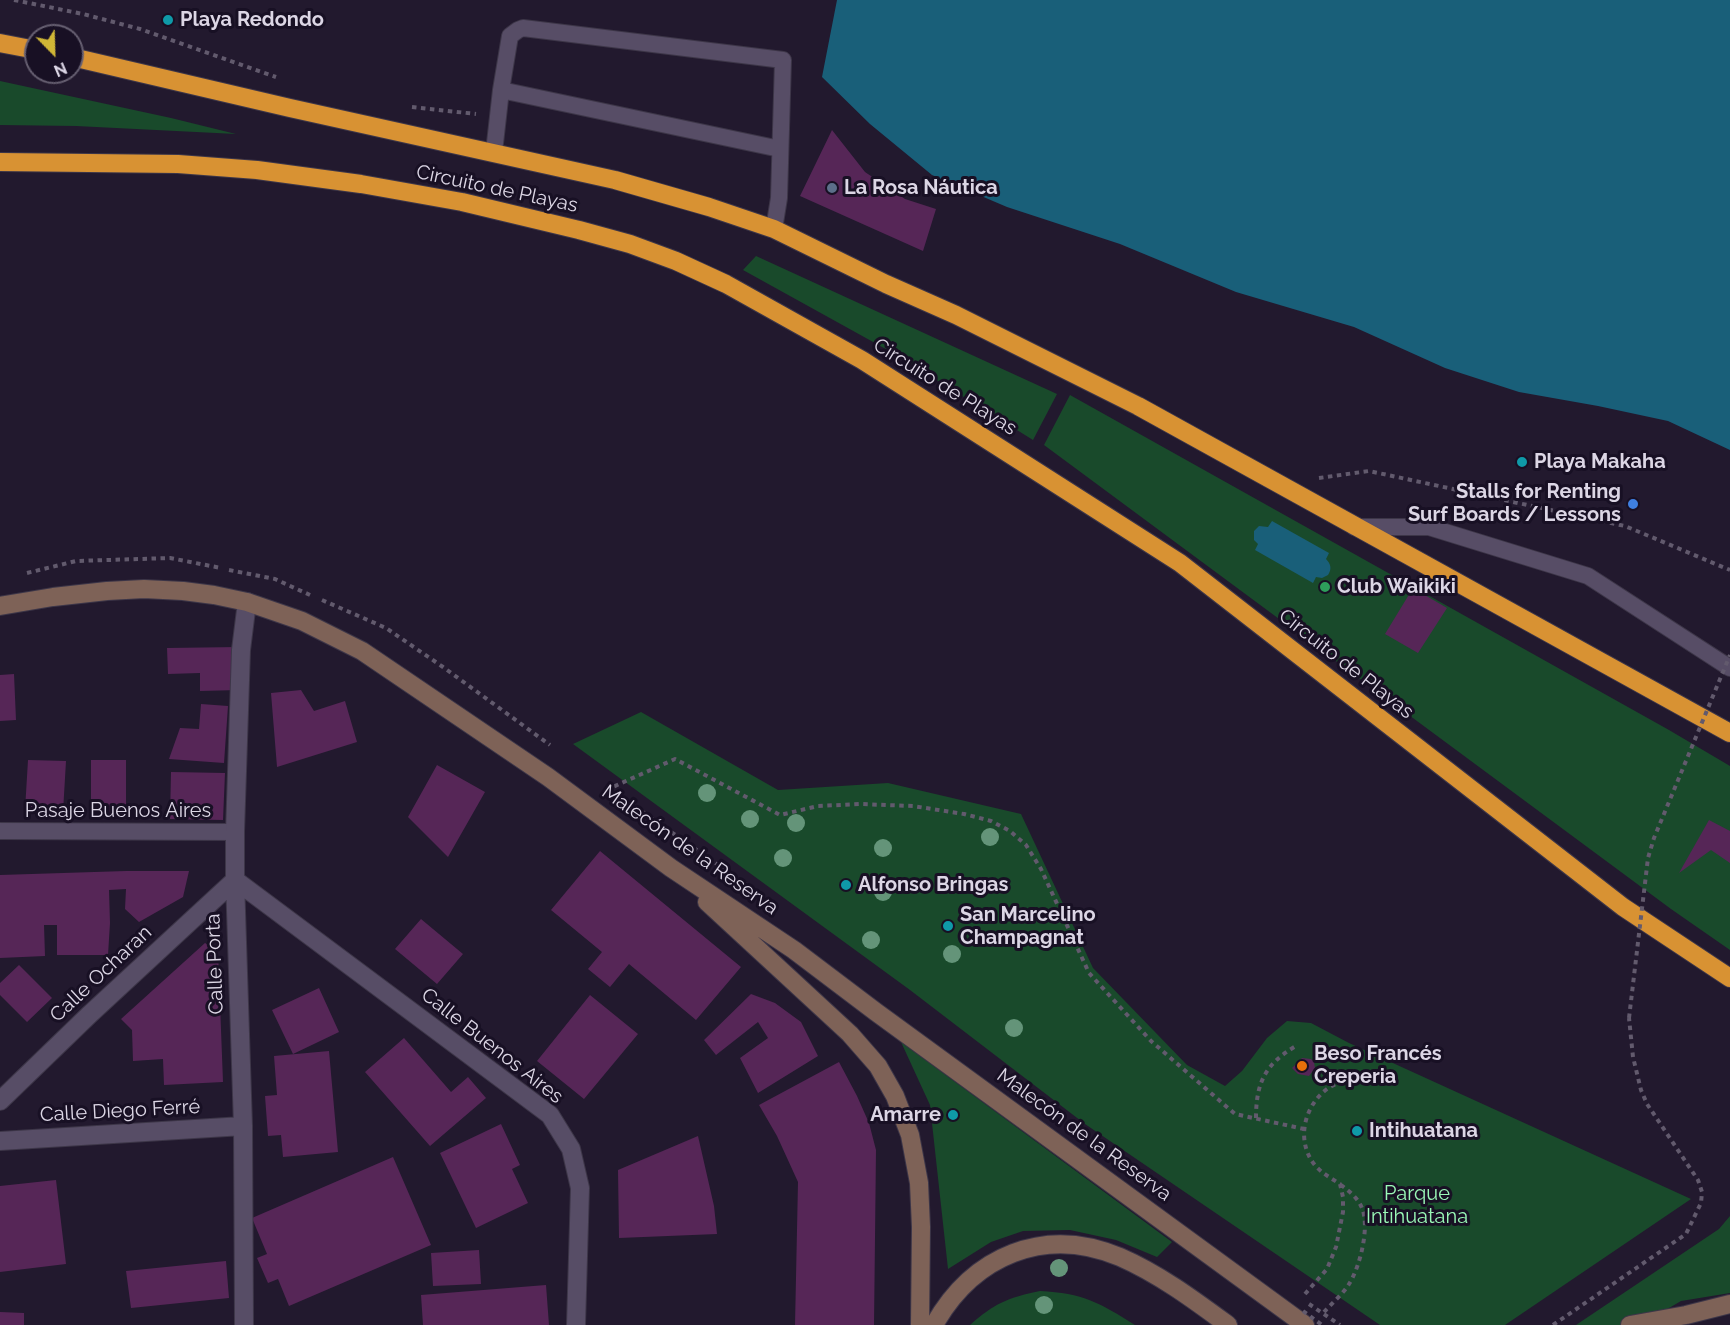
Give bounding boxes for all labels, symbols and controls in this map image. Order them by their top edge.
place label: Playa Redondo [180,8,324,32]
marker: Playa Redondo [161,13,175,27]
north arrow [24,24,84,84]
text: N [51,58,70,80]
street label: Circuito de Playas [414,160,580,218]
place label: La Rosa Náutica [844,176,998,200]
marker: La Rosa Náutica [825,181,839,195]
street label: Circuito de Playas [869,333,1021,441]
place label: Playa Makaha [1534,450,1666,474]
marker: Playa Makaha [1515,455,1529,469]
place label: Stalls for Renting Surf Boards / Lessons [1408,480,1621,527]
marker: Stalls for Renting Surf Boards / Lessons [1626,497,1640,511]
place label: Club Waikiki [1337,575,1456,599]
marker: Club Waikiki [1318,580,1332,594]
street label: Circuito de Playas [1274,604,1418,724]
street label: Malecón de la Reserva [597,780,783,920]
street label: Pasaje Buenos Aires [25,799,211,823]
place label: Alfonso Bringas [858,873,1008,897]
marker: Alfonso Bringas [839,878,853,892]
place label: San Marcelino Champagnat [960,903,1096,950]
street label: Calle Porta [201,913,229,1015]
marker: San Marcelino Champagnat [941,919,955,933]
street label: Calle Ocharan [45,921,157,1027]
street label: Calle Buenos Aires [416,983,568,1109]
place label: Beso Francés Creperia [1314,1042,1442,1089]
marker: Beso Francés Creperia [1295,1059,1309,1073]
street label: Malecón de la Reserva [992,1064,1176,1206]
street label: Calle Diego Ferré [39,1095,201,1127]
place label: Amarre [870,1103,941,1127]
marker: Amarre [946,1108,960,1122]
place label: Intihuatana [1369,1119,1478,1143]
marker: Intihuatana [1350,1124,1364,1138]
park label: Parque Intihuatana [1366,1182,1468,1229]

